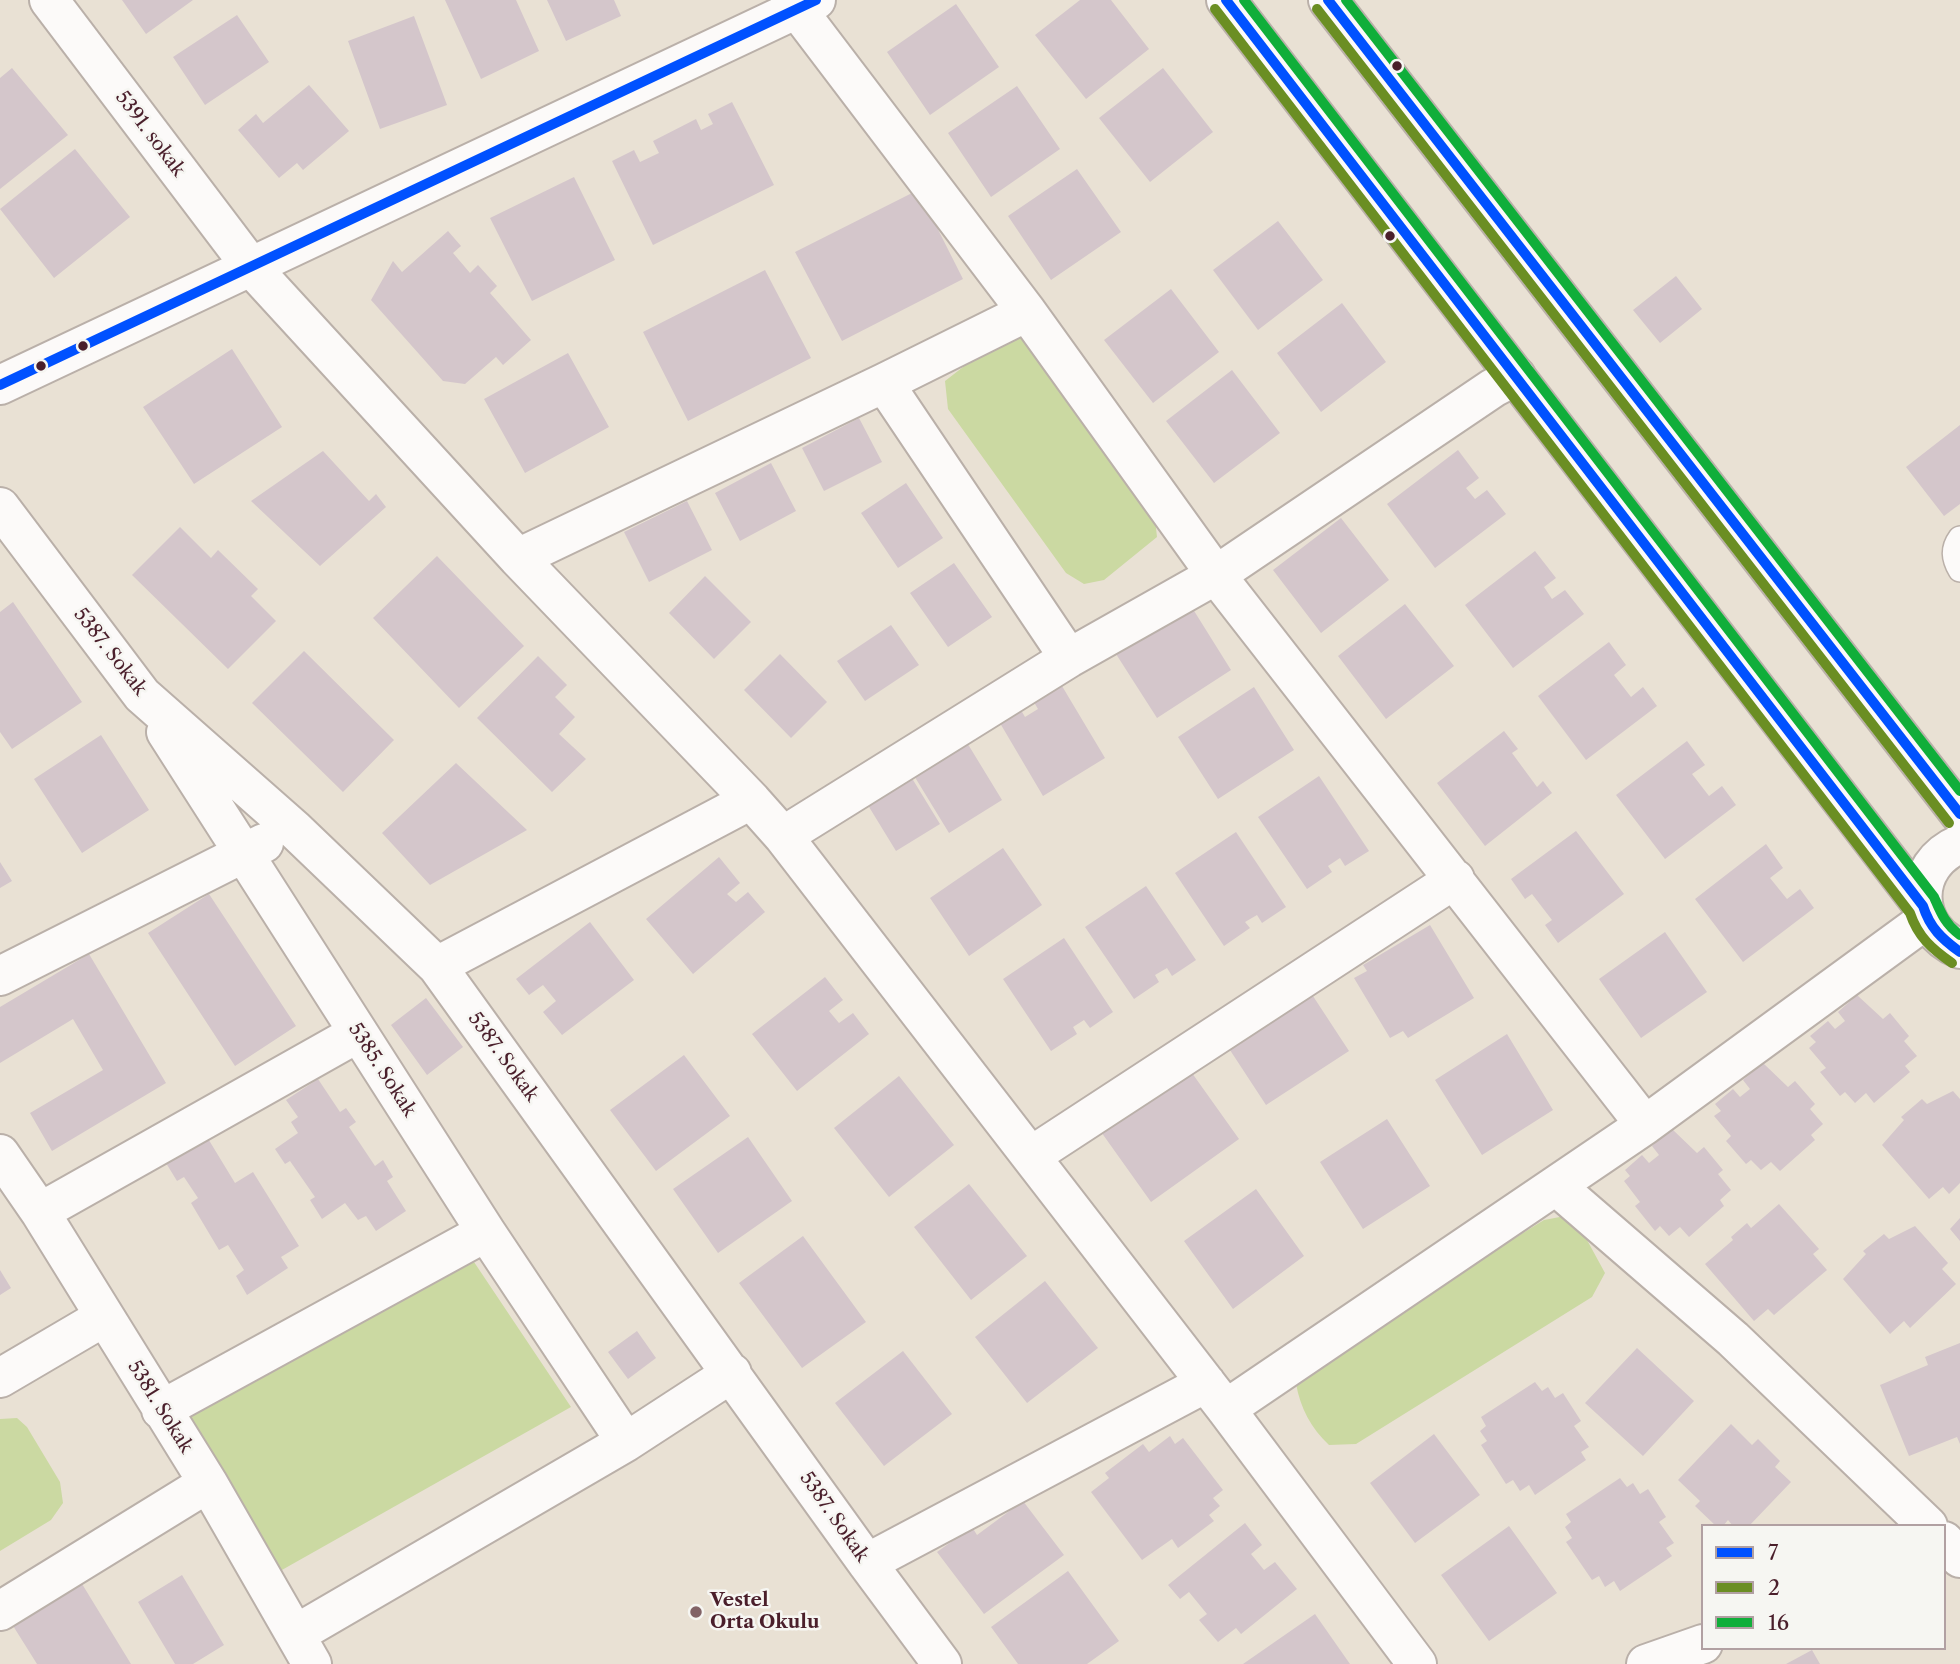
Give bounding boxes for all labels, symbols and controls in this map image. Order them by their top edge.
unlabelled marker [1390,59,1404,73]
street label: 5391. sokak [110,87,190,181]
unlabelled marker [1383,229,1397,243]
unlabelled marker [76,339,90,353]
unlabelled marker [34,359,48,373]
street label: 5387. Sokak [69,604,151,700]
street label: 5387. Sokak [463,1008,543,1106]
street label: 5385. Sokak [343,1019,421,1121]
street label: 5381. Sokak [123,1357,197,1457]
street label: 5387. Sokak [795,1467,873,1567]
legend [1701,1524,1946,1650]
text: 7 [1768,1540,1778,1565]
text: 2 [1768,1575,1780,1600]
place label: Vestel Orta Okulu [710,1590,820,1634]
marker: Vestel Orta Okulu [688,1604,704,1620]
text: 16 [1768,1610,1789,1635]

